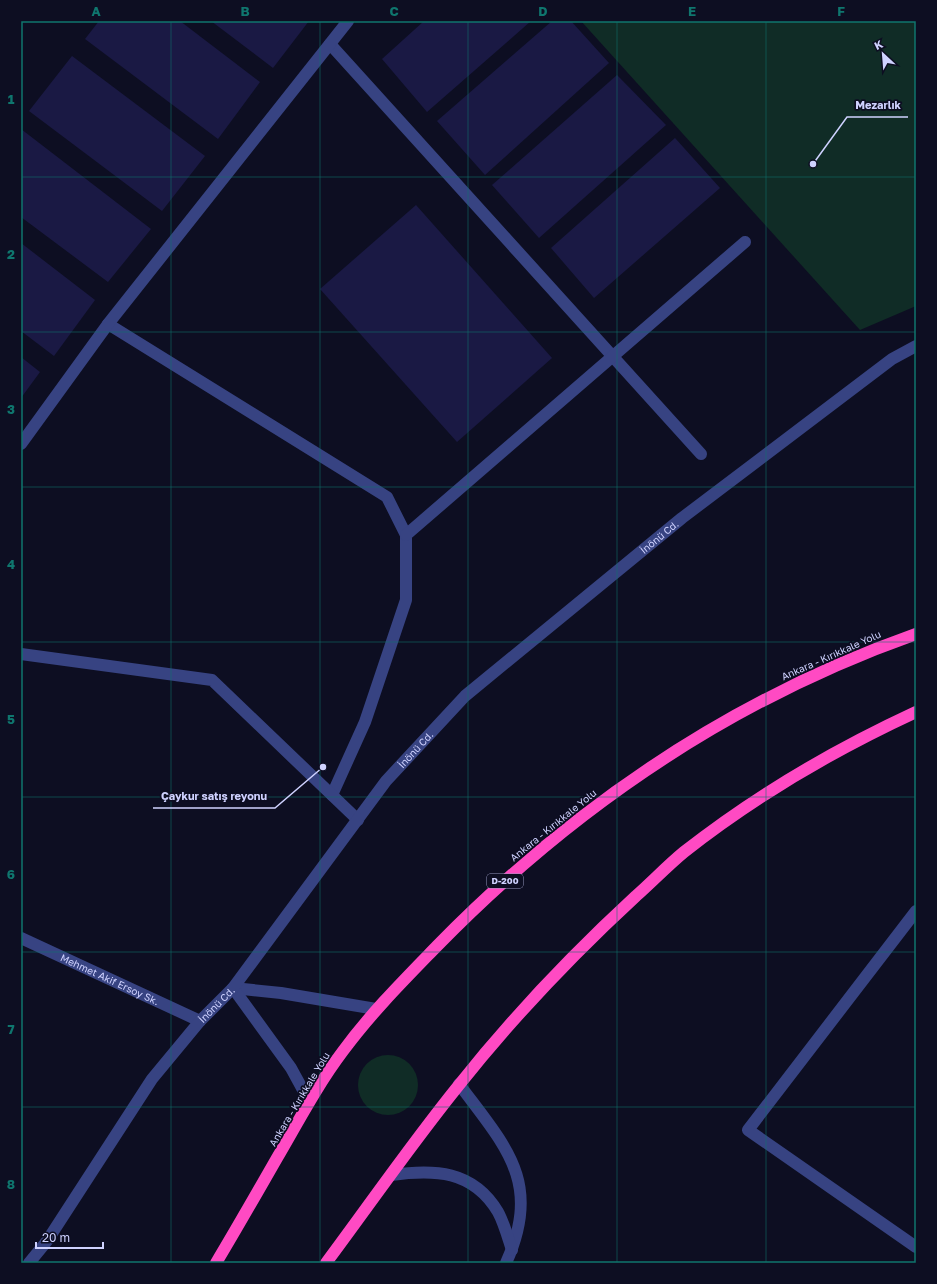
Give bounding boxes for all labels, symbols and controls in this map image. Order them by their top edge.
text: A [91,3,101,19]
text: B [240,3,250,19]
text: C [389,3,399,19]
text: D [538,3,548,19]
text: E [688,3,696,19]
text: F [837,3,845,19]
north arrow [863,34,903,74]
text: K [872,37,885,52]
text: 1 [8,91,15,107]
callout: Mezarlık [847,94,908,117]
text: Mezarlık [855,98,901,111]
text: 2 [7,246,15,262]
text: 3 [7,401,15,417]
street label: İnönü Cd. [637,518,681,556]
text: 4 [7,556,15,572]
street label: Ankara - Kırıkkale Yolu [779,628,883,682]
text: 5 [7,711,15,727]
street label: İnönü Cd. [395,728,435,770]
callout: Çaykur satış reyonu [153,785,275,808]
street label: Ankara - Kırıkkale Yolu [507,786,599,864]
text: Çaykur satış reyonu [161,789,267,802]
text: 6 [7,866,15,882]
road number: D-200 [487,874,523,888]
street label: Mehmet Akif Ersoy Sk. [59,951,161,1007]
street label: İnönü Cd. [195,984,237,1025]
text: 7 [7,1021,15,1037]
street label: Ankara - Kırıkkale Yolu [266,1050,332,1148]
text: 8 [7,1176,15,1192]
scale bar [36,1224,103,1250]
text: 20 m [42,1230,70,1245]

